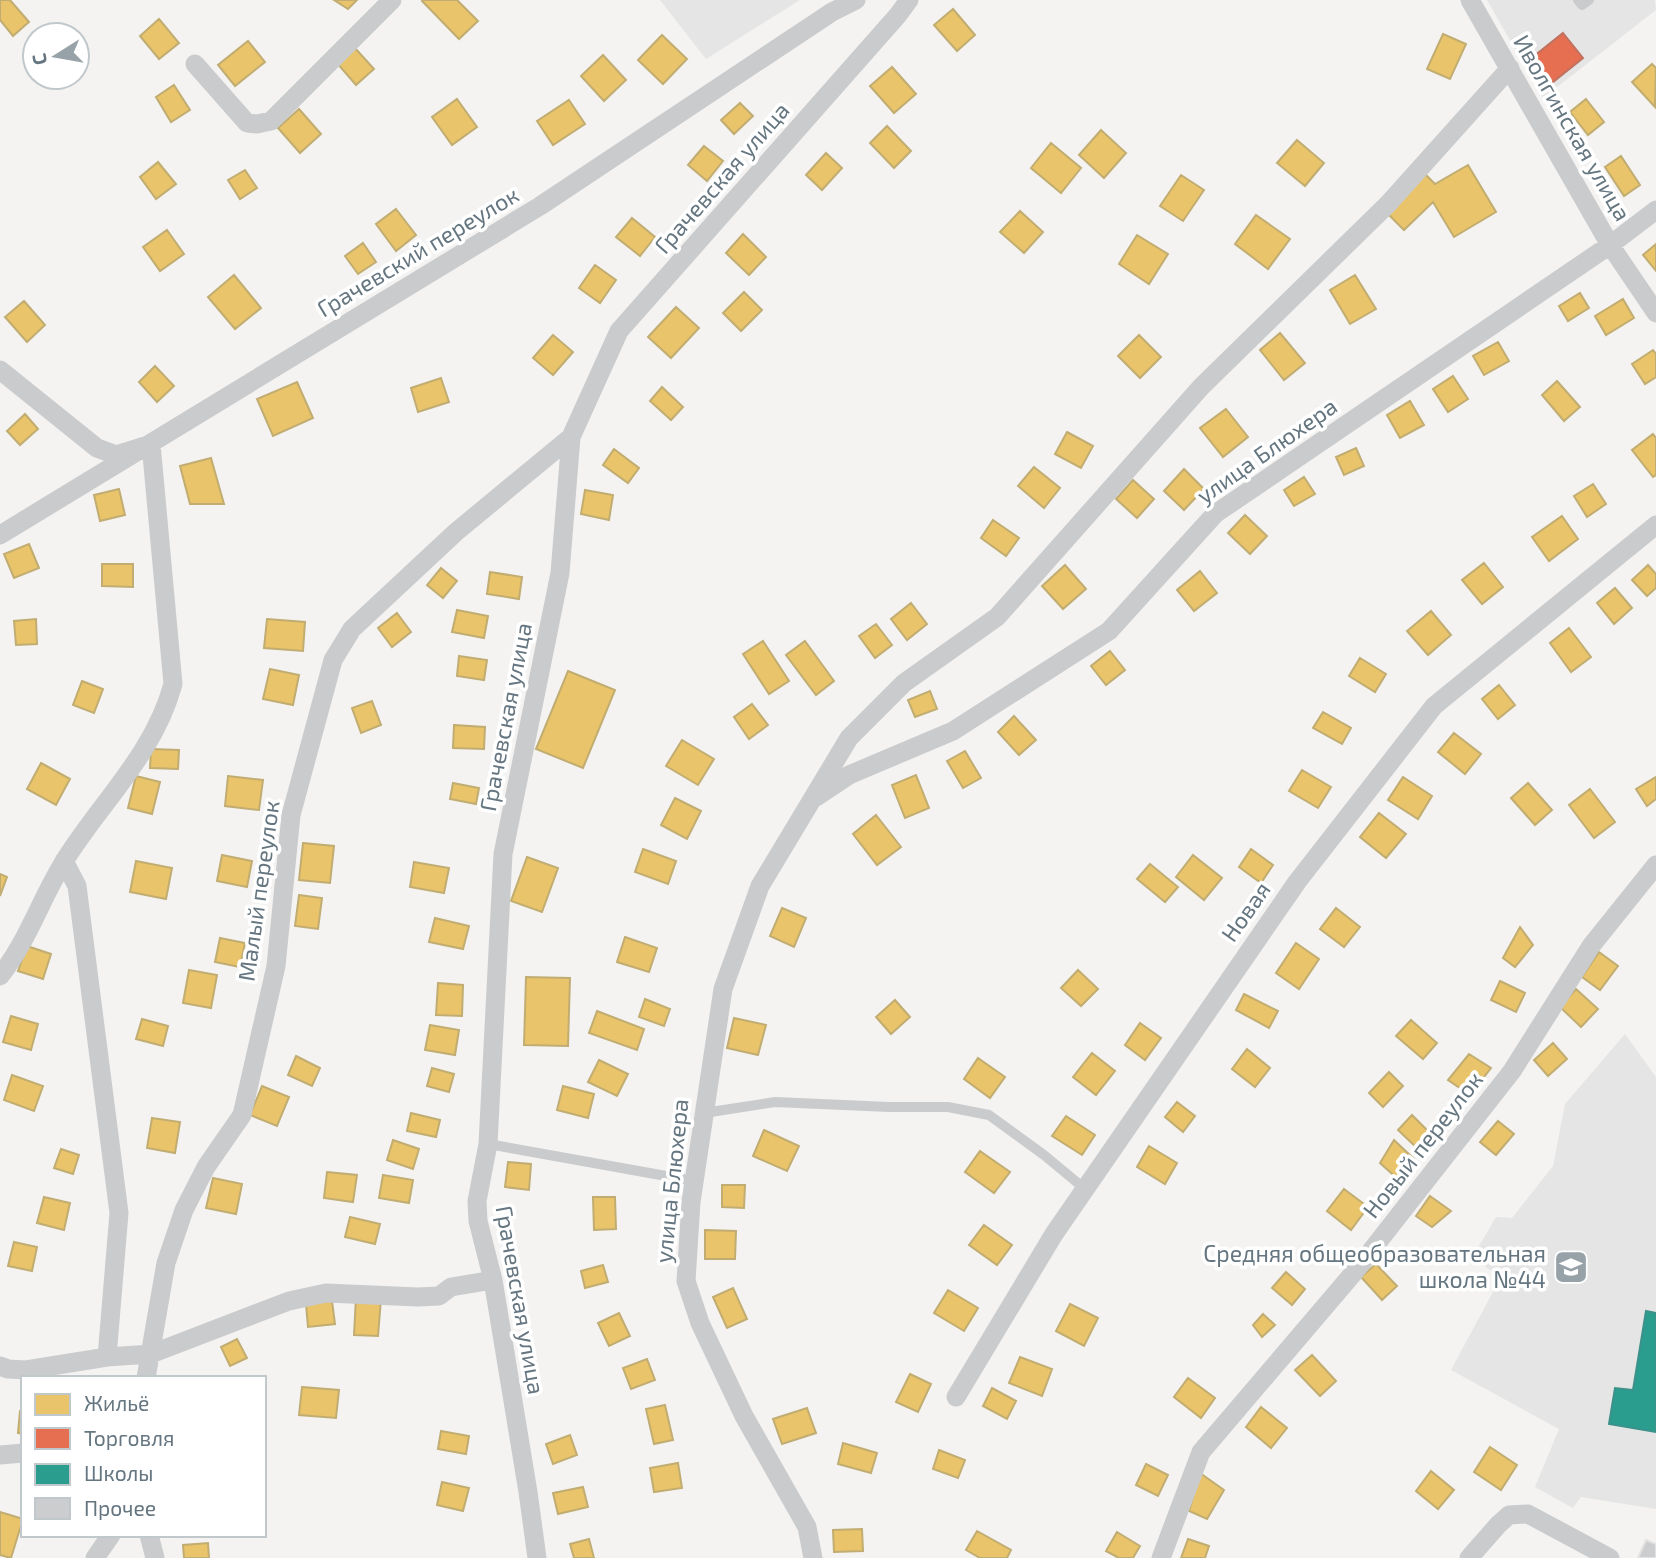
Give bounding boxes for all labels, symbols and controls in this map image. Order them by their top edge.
north arrow [21,21,91,91]
street label: Иволгинская улица [1507,29,1638,226]
text: С [26,52,51,67]
street label: Грачевская улица [648,96,795,259]
street label: Грачевский переулок [312,180,524,323]
street label: улица Блюхера [1191,391,1343,510]
street label: Грачевская улица [473,620,538,814]
street label: Малый переулок [231,799,286,983]
street label: Новая [1215,876,1276,947]
street label: Новый переулок [1356,1066,1489,1224]
street label: улица Блюхера [648,1097,695,1264]
street label: Грачевская улица [490,1203,551,1397]
place label: Средняя общеобразовательная школа №44 [1203,1239,1546,1293]
school or university icon: Средняя общеобразовательная школа №44 [1552,1248,1590,1286]
legend [21,1376,266,1537]
text: Жильё [84,1390,149,1415]
text: Торговля [84,1425,174,1450]
text: Школы [84,1460,153,1485]
text: Прочее [84,1495,156,1520]

